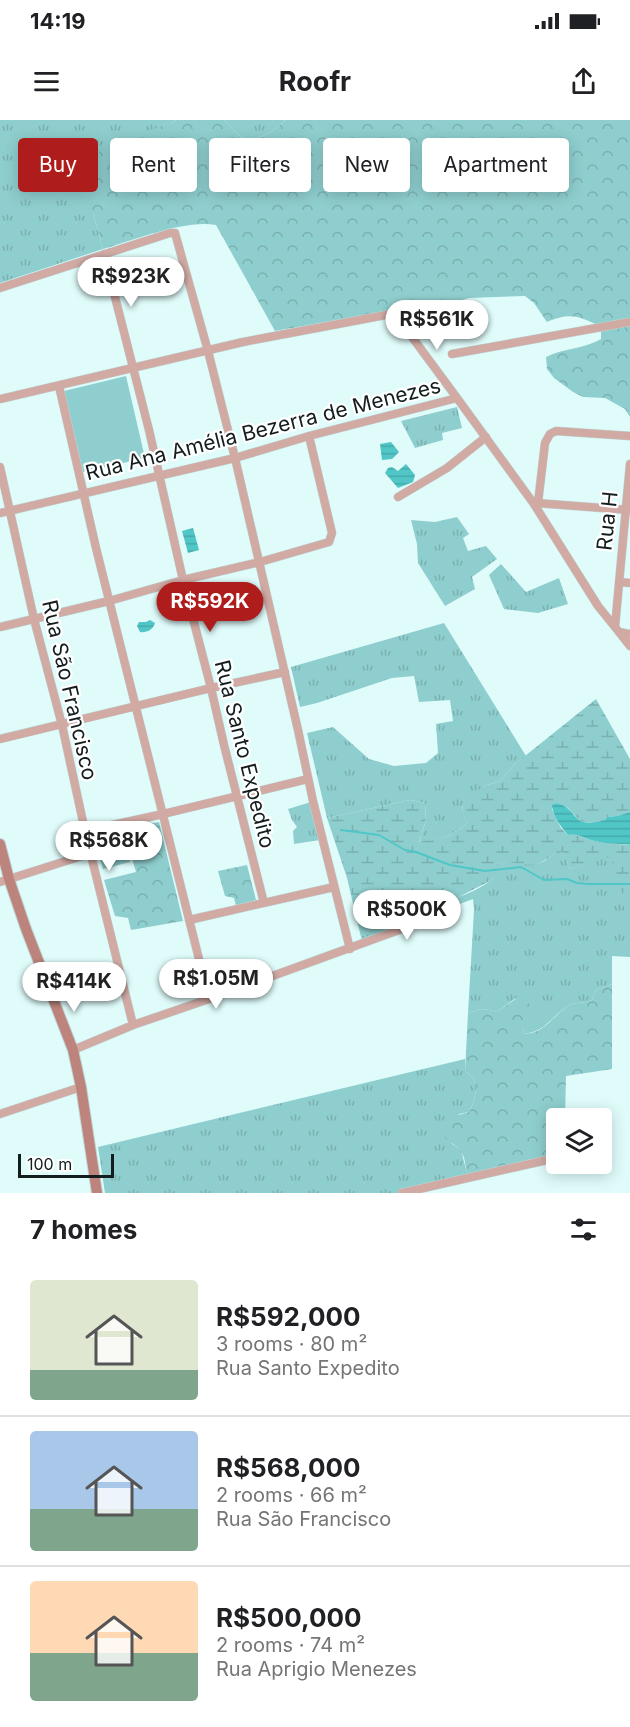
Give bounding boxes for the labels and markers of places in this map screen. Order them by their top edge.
pin: R$923K [82,257,180,308]
pin: R$561K [388,300,486,351]
pin: R$592K [161,582,259,633]
pin: R$568K [60,821,158,872]
pin: R$500K [358,890,456,941]
pin: R$1.05M [161,959,271,1010]
pin: R$414K [25,962,123,1013]

